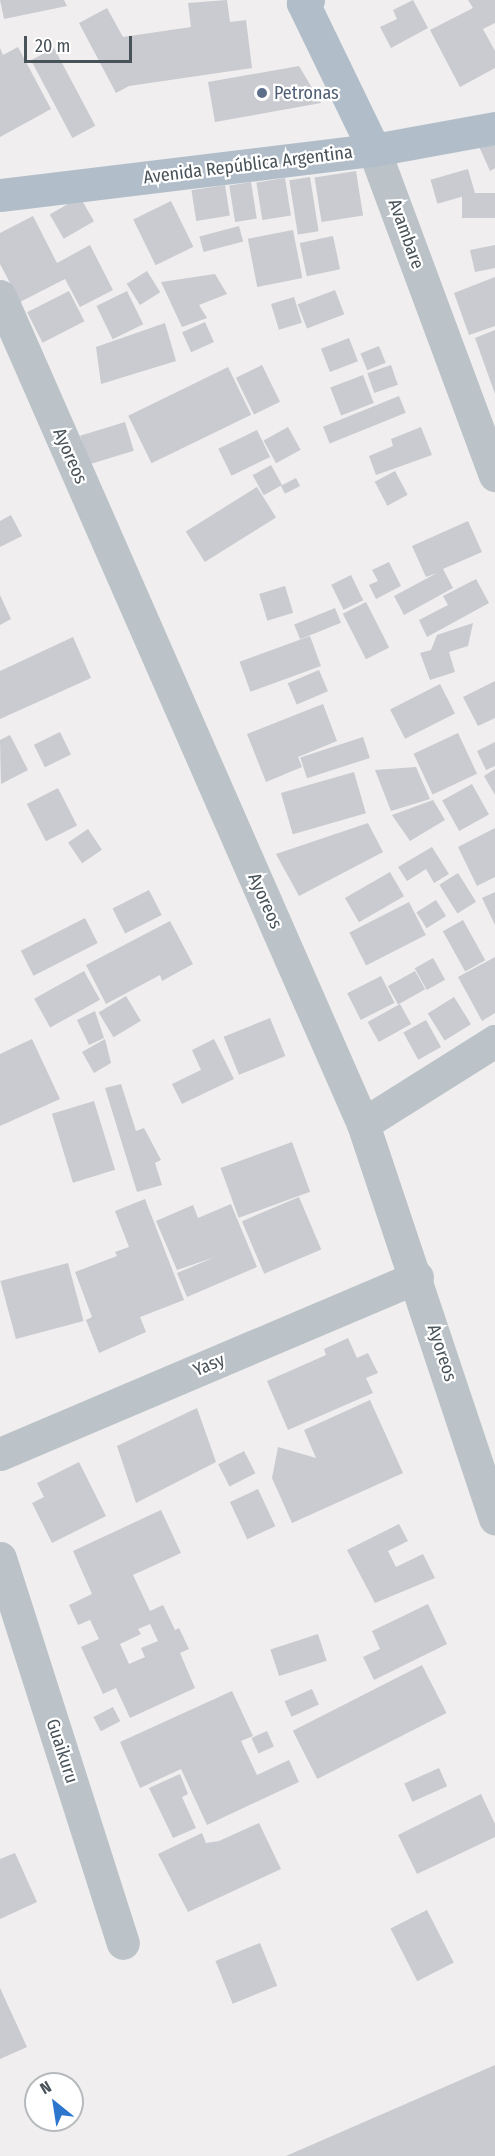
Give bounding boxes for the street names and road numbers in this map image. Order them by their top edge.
street label: Avenida República Argentina [142,141,354,189]
street label: Avambare [383,196,429,272]
street label: Ayoreos [48,425,92,487]
street label: Ayoreos [243,870,287,932]
street label: Ayoreos [423,1322,461,1384]
street label: Yasy [190,1349,228,1381]
street label: Guaikuru [41,1716,83,1786]

